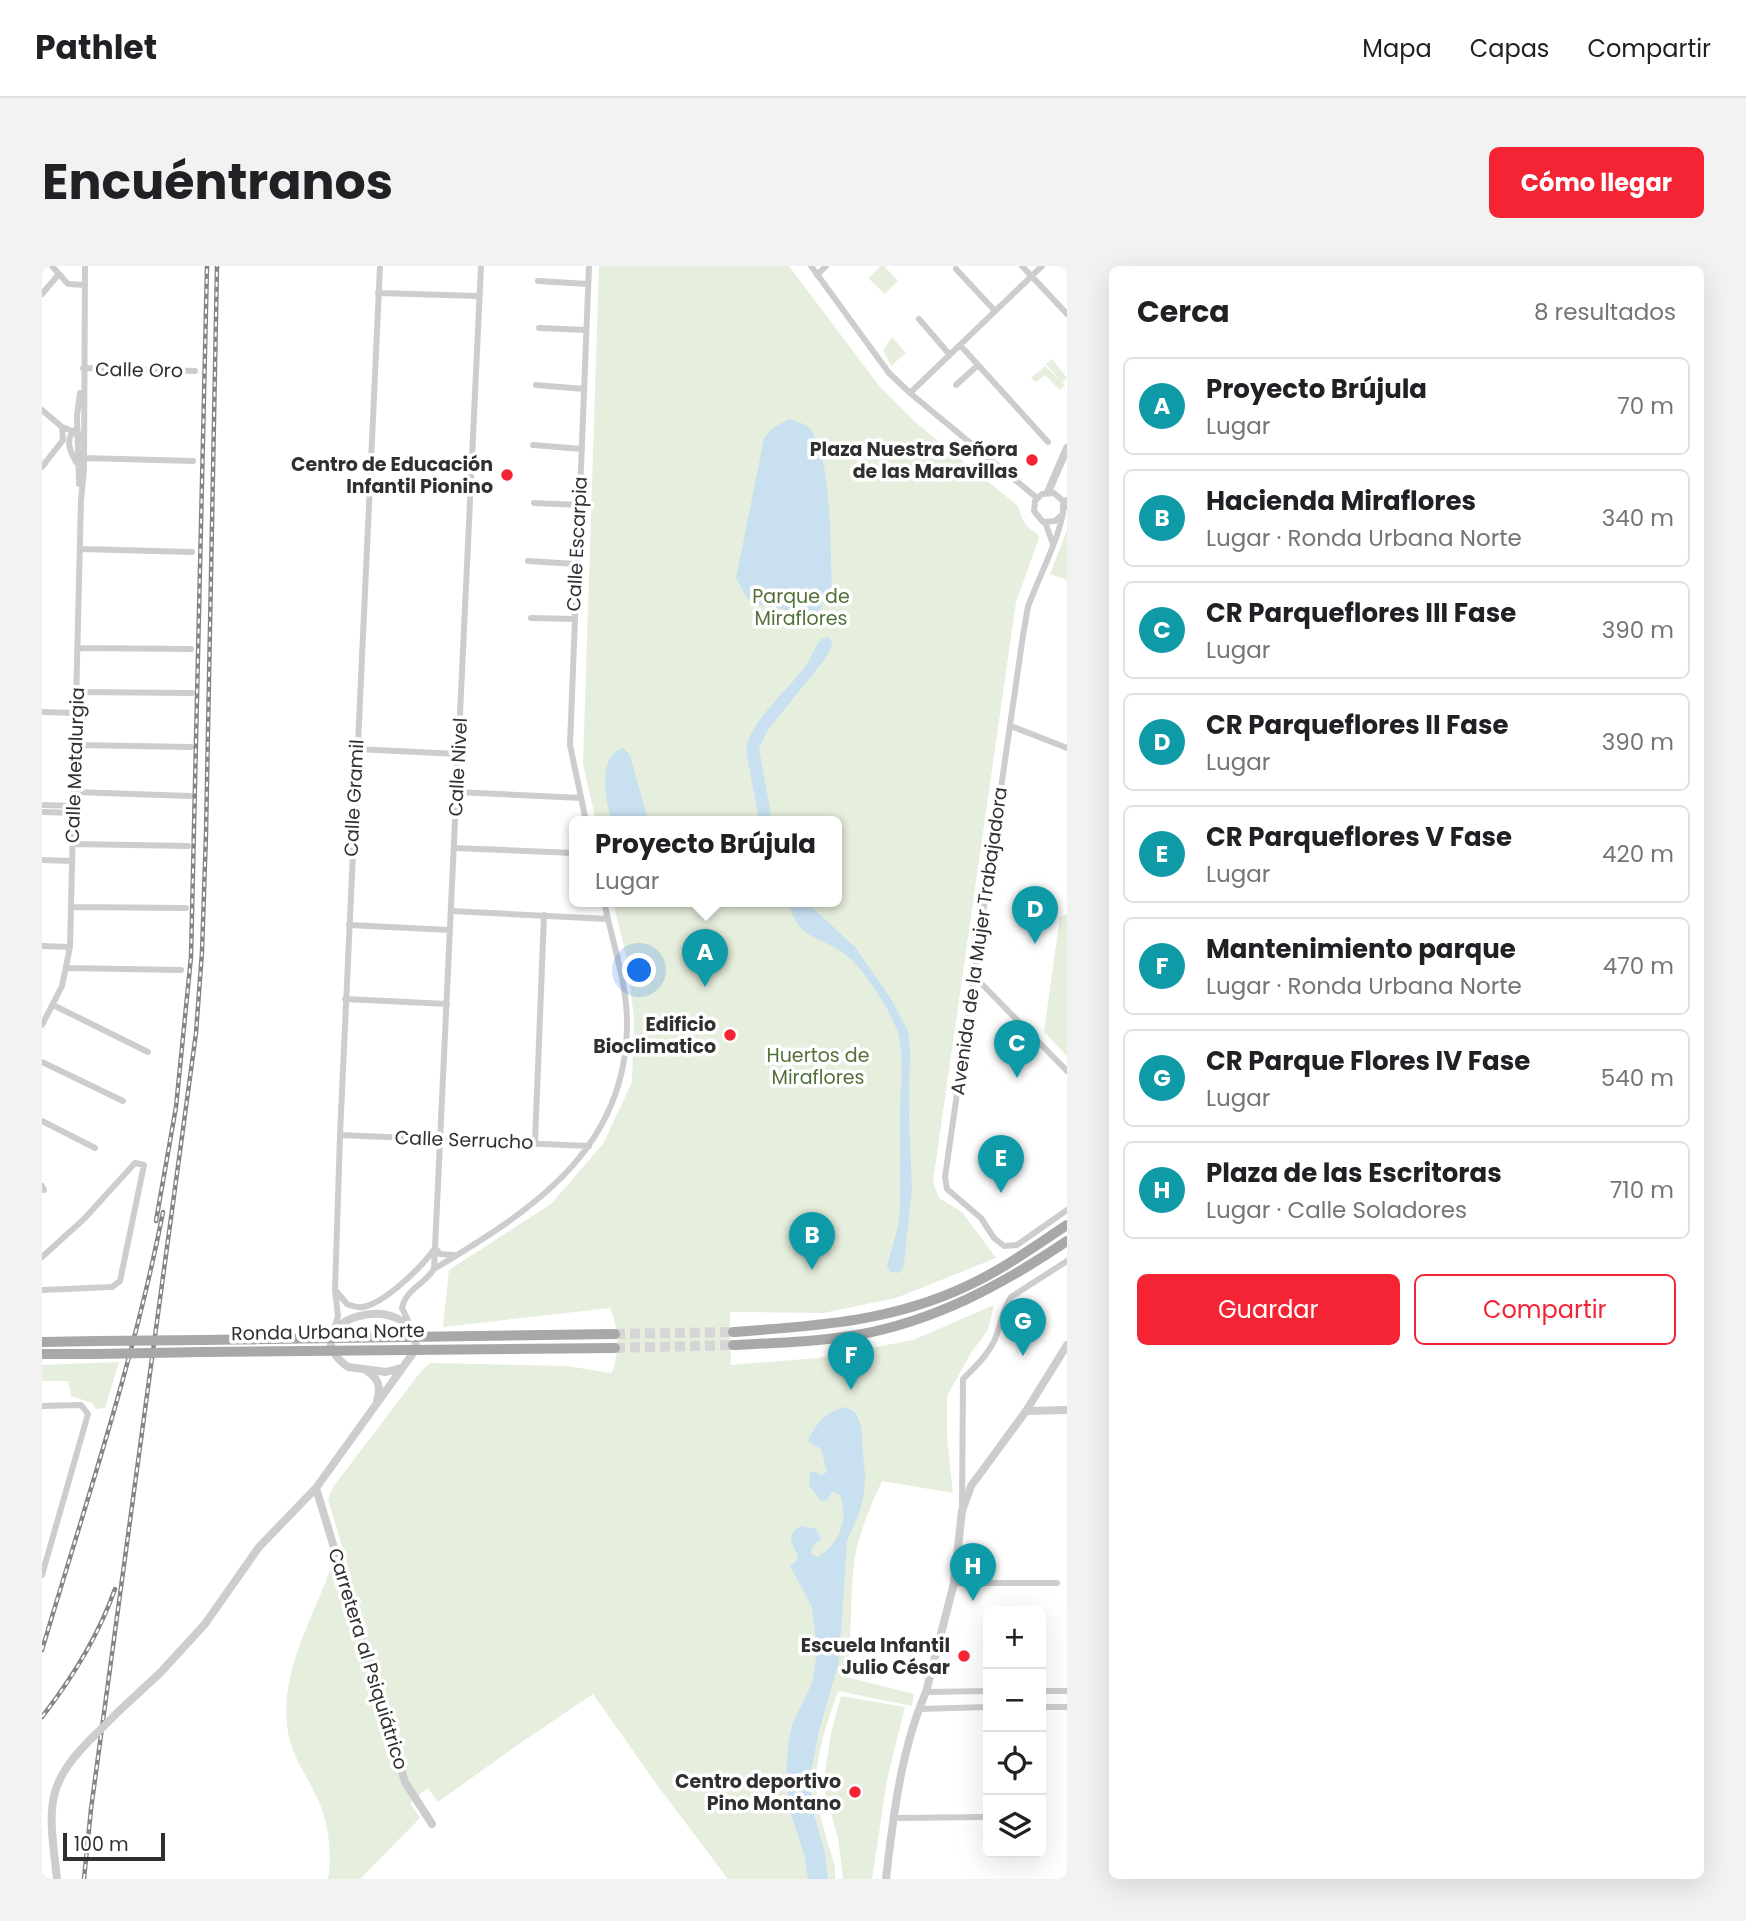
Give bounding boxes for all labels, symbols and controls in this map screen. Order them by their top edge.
text: Pathlet [35,24,157,71]
text: Mapa [1362,32,1432,65]
text: Capas [1470,32,1549,65]
text: Compartir [1587,32,1711,65]
button: Cómo llegar [1489,147,1704,218]
text: Encuéntranos [42,148,393,216]
text: Cerca [1137,290,1230,333]
text: 8 resultados [1534,296,1676,328]
street label: Calle Oro [95,356,183,384]
text: Proyecto Brújula [1206,371,1427,407]
text: A [1154,390,1170,422]
text: 70 m [1617,390,1674,422]
text: Lugar [1206,410,1270,442]
place label: Plaza Nuestra Señora de las Maravillas [810,436,1018,485]
place label: Centro de Educación Infantil Pionino [291,451,493,500]
marker: Plaza Nuestra Señora de las Maravillas [1024,452,1040,468]
marker: Centro de Educación Infantil Pionino [499,467,515,483]
street label: Calle Escarpia [560,476,594,612]
text: Hacienda Miraflores [1206,483,1476,519]
text: B [1154,502,1170,534]
text: 340 m [1602,502,1674,534]
text: Lugar · Ronda Urbana Norte [1206,522,1522,554]
park label: Parque de Miraflores [752,583,850,632]
text: CR Parqueflores III Fase [1206,595,1516,631]
text: C [1153,614,1171,646]
text: 390 m [1602,614,1674,646]
text: Lugar [1206,634,1270,666]
street label: Calle Metalurgia [59,687,91,843]
text: CR Parqueflores II Fase [1206,707,1508,743]
street label: Calle Nivel [442,717,474,817]
text: D [1154,726,1170,758]
text: 390 m [1602,726,1674,758]
street label: Calle Gramil [337,739,371,857]
text: Lugar [1206,746,1270,778]
street label: Avenida de la Mujer Trabajadora [944,785,1014,1097]
popup [569,816,842,907]
text: CR Parqueflores V Fase [1206,819,1512,855]
text: Proyecto Brújula [595,826,816,862]
text: E [1156,838,1168,870]
text: 420 m [1602,838,1674,870]
text: Lugar [1206,858,1270,890]
text: Lugar [595,865,659,897]
pin: D [1012,886,1058,944]
pin: A [682,929,728,987]
text: Mantenimiento parque [1206,931,1516,967]
text: F [1156,950,1168,982]
text: 470 m [1603,950,1674,982]
your location [622,953,656,987]
text: Lugar · Ronda Urbana Norte [1206,970,1522,1002]
place label: Edificio Bioclimatico [593,1011,716,1060]
pin: C [994,1020,1040,1078]
marker: Edificio Bioclimatico [722,1027,738,1043]
park label: Huertos de Miraflores [767,1042,869,1091]
text: CR Parque Flores IV Fase [1206,1043,1530,1079]
text: G [1153,1062,1171,1094]
text: 540 m [1601,1062,1674,1094]
text: Lugar [1206,1082,1270,1114]
street label: Calle Serrucho [394,1124,534,1156]
pin: E [978,1135,1024,1193]
text: Plaza de las Escritoras [1206,1155,1502,1191]
text: H [1154,1174,1170,1206]
text: 710 m [1610,1174,1674,1206]
text: Lugar · Calle Soladores [1206,1194,1467,1226]
pin: B [789,1212,835,1270]
button: Guardar [1137,1274,1400,1345]
button: Compartir [1414,1274,1676,1345]
pin: G [1000,1298,1046,1356]
street label: Ronda Urbana Norte [231,1317,425,1347]
pin: F [828,1332,874,1390]
pin: H [950,1543,996,1601]
street label: Carretera al Psiquiátrico [321,1545,415,1773]
map controls [983,1606,1046,1858]
button: + [983,1606,1046,1669]
place label: Escuela Infantil Julio César [801,1632,950,1681]
marker: Escuela Infantil Julio César [956,1648,972,1664]
button: − [983,1669,1046,1732]
button: locate [983,1732,1046,1795]
place label: Centro deportivo Pino Montano [675,1768,841,1817]
marker: Centro deportivo Pino Montano [847,1784,863,1800]
button: layers [983,1795,1046,1858]
scale bar [63,1830,164,1862]
text: 100 m [74,1831,129,1858]

